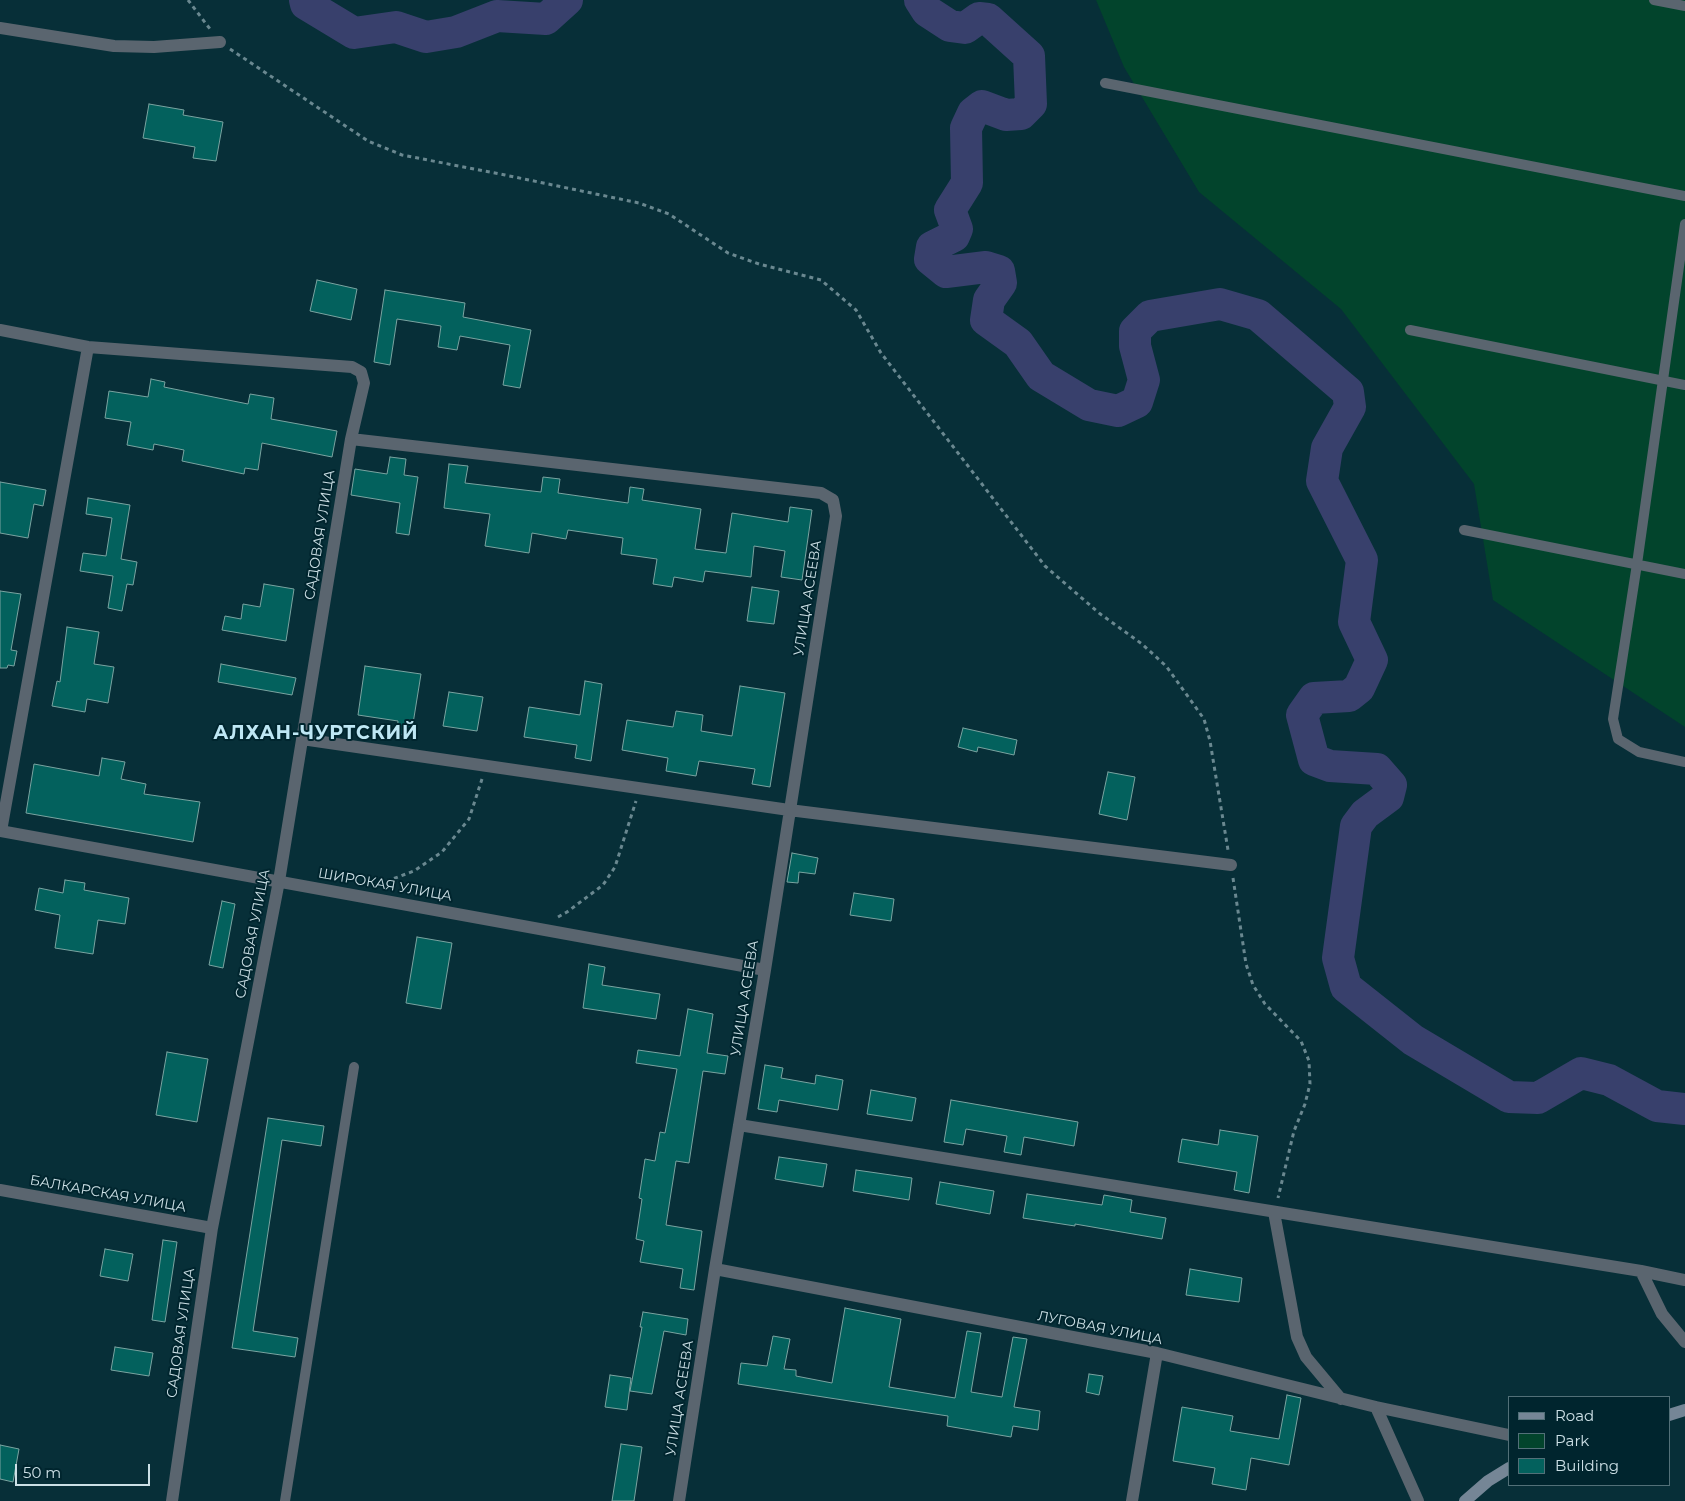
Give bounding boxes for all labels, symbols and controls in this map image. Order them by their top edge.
street label: САДОВАЯ УЛИЦА [301,469,339,601]
street label: УЛИЦА АСЕЕВА [791,539,825,657]
district label: АЛХАН-ЧУРТСКИЙ [212,722,420,744]
street label: ШИРОКАЯ УЛИЦА [317,865,453,905]
street label: САДОВАЯ УЛИЦА [232,868,274,1000]
street label: УЛИЦА АСЕЕВА [728,939,762,1057]
street label: БАЛКАРСКАЯ УЛИЦА [29,1172,187,1216]
street label: САДОВАЯ УЛИЦА [164,1267,198,1399]
street label: ЛУГОВАЯ УЛИЦА [1036,1308,1164,1348]
street label: УЛИЦА АСЕЕВА [663,1339,697,1457]
legend [1508,1396,1670,1486]
text: Road [1555,1406,1594,1425]
text: Park [1555,1431,1589,1450]
scale bar [18,1454,152,1486]
text: Building [1555,1456,1619,1475]
text: 50 m [23,1463,61,1482]

